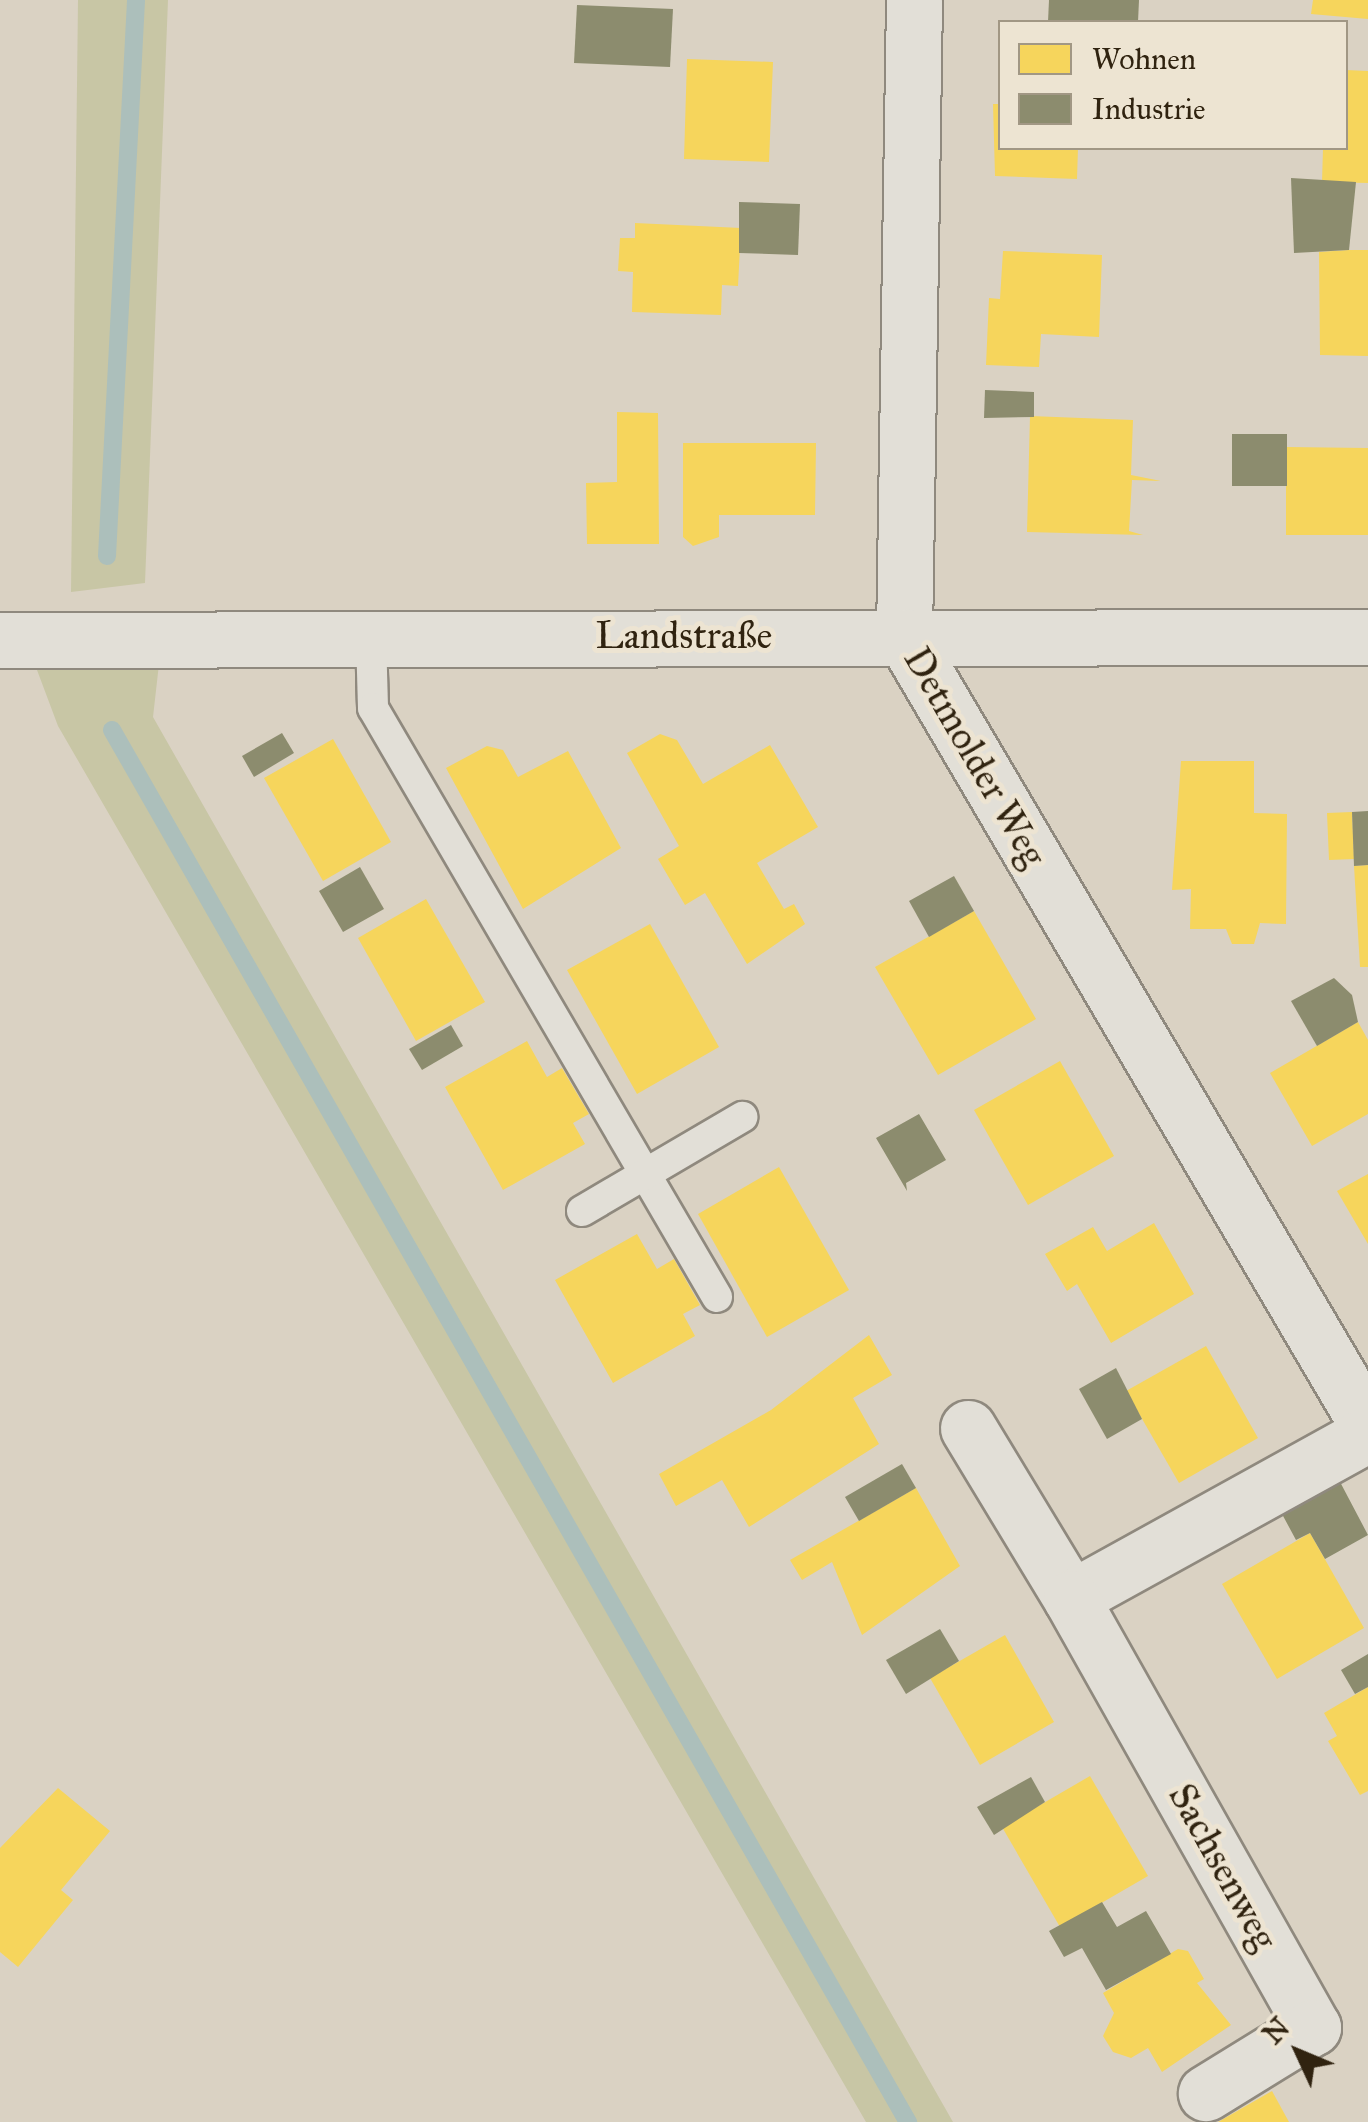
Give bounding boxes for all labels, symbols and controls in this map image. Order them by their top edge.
legend [998,20,1348,150]
text: Wohnen [1092,41,1196,77]
text: Industrie [1092,91,1206,127]
street label: Landstraße [596,613,772,659]
street label: Detmolder Weg [894,639,1056,875]
street label: Sachsenweg [1159,1776,1287,1958]
north arrow [1248,2002,1348,2102]
text: N [1255,2010,1297,2052]

